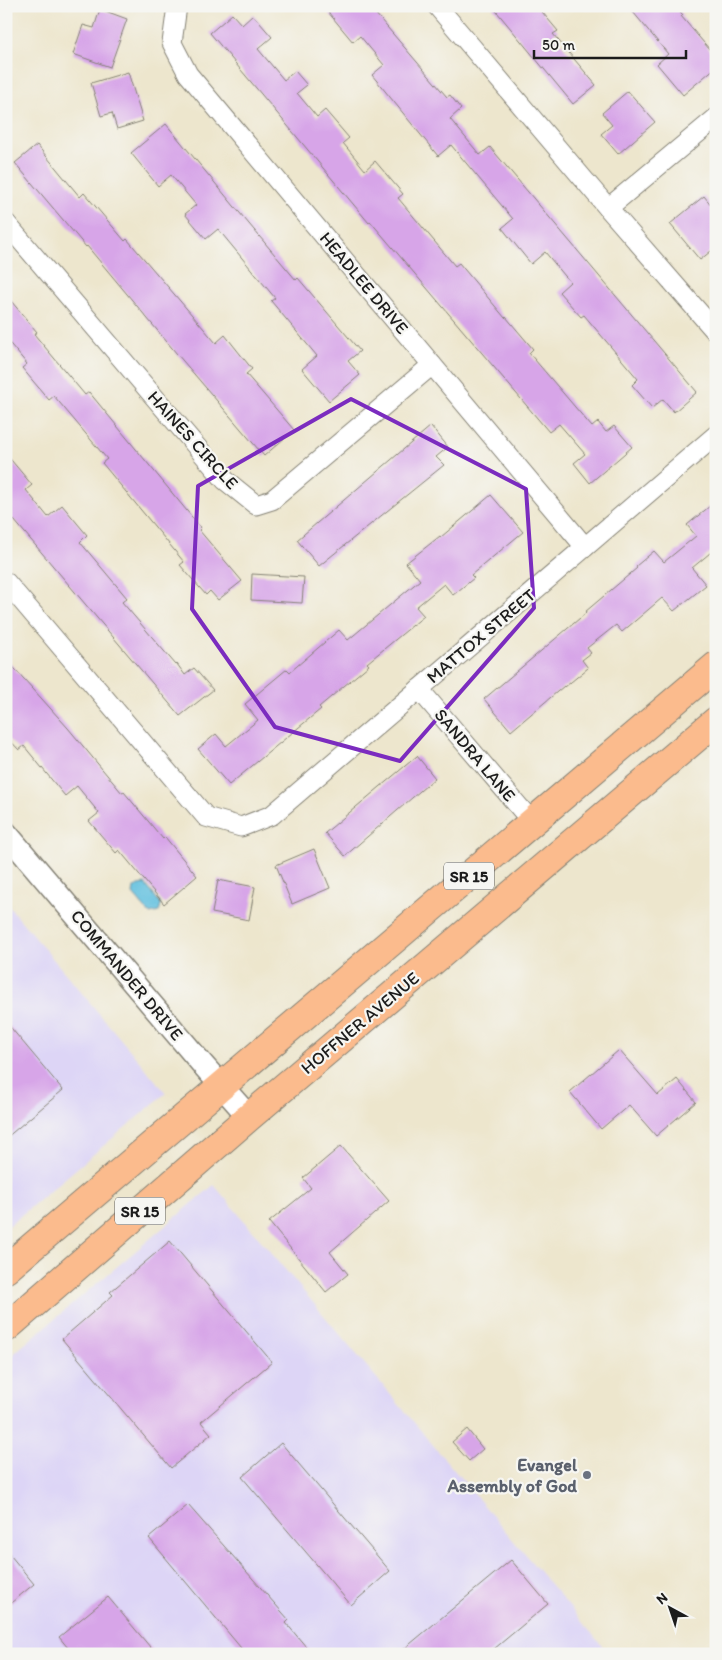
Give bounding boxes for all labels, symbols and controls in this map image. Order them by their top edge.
scale bar [534,28,687,60]
text: 50 m [542,36,575,54]
street label: HEADLEE DRIVE [315,227,413,339]
street label: HAINES CIRCLE [143,386,243,494]
street label: MATTOX STREET [422,584,540,688]
street label: SANDRA LANE [430,704,520,806]
road number: SR 15 [444,862,494,889]
street label: COMMANDER DRIVE [66,905,188,1045]
street label: HOFFNER AVENUE [296,967,424,1079]
road number: SR 15 [115,1198,165,1224]
place label: Evangel Assembly of God [446,1454,578,1497]
marker: Evangel Assembly of God [581,1469,593,1481]
north arrow [644,1582,694,1632]
text: N [653,1589,671,1608]

